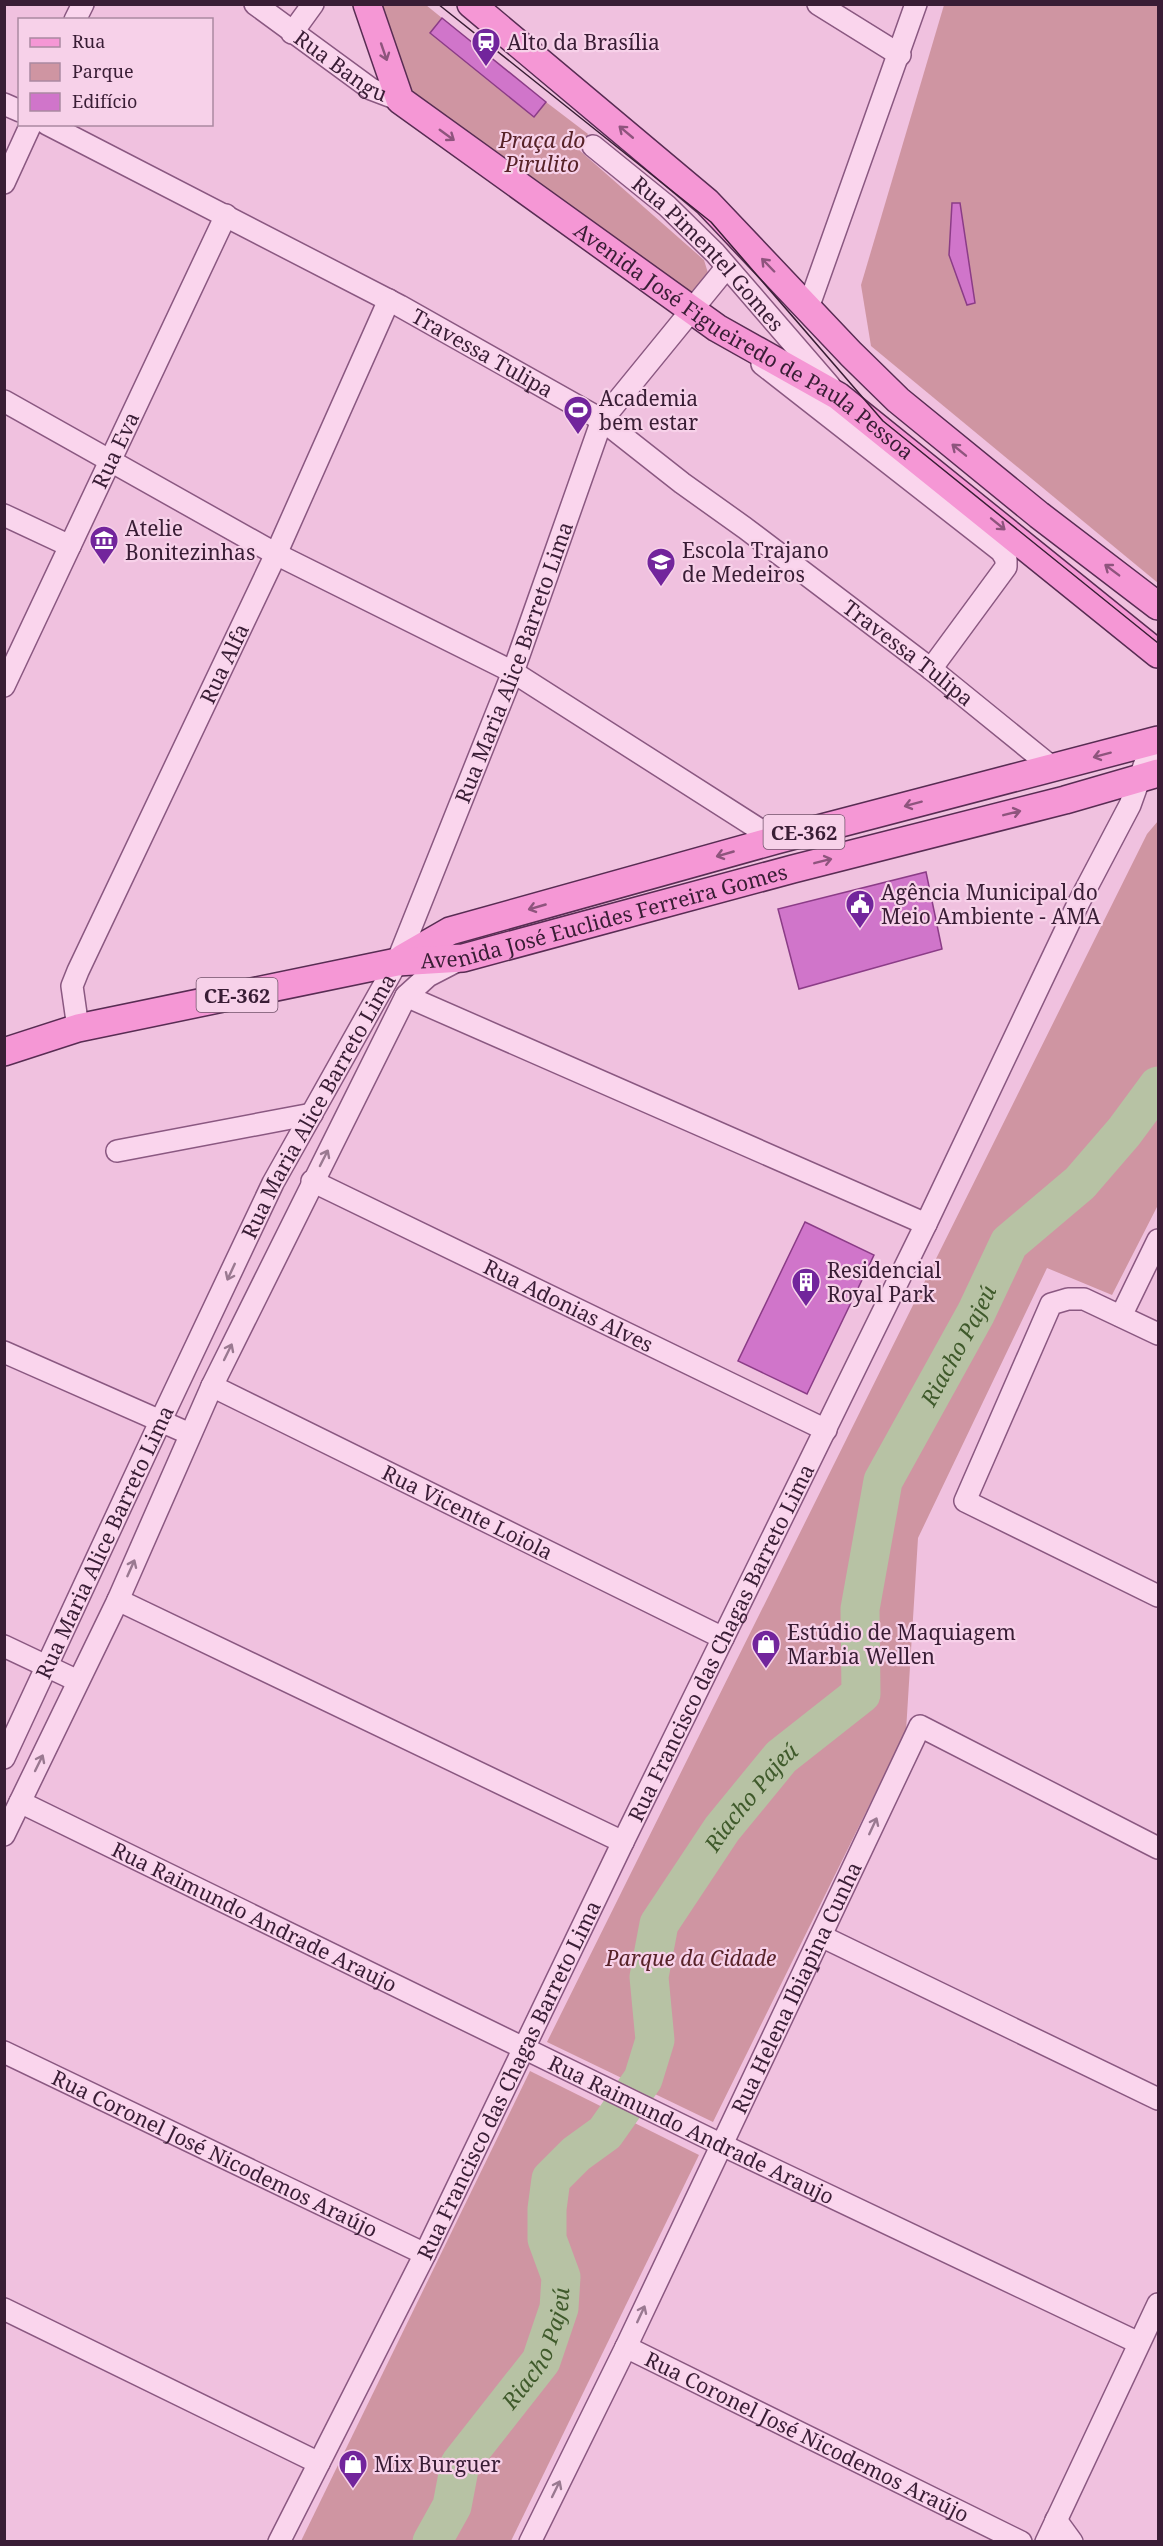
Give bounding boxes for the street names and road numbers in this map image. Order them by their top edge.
street label: Rua Bangu [289,23,391,108]
street label: Rua Pimentel Gomes [627,169,790,337]
street label: Avenida José Figueiredo de Paula Pessoa [569,216,920,466]
street label: Travessa Tulipa [407,302,558,404]
street label: Rua Eva [85,407,145,493]
street label: Rua Maria Alice Barreto Lima [448,518,579,807]
street label: Travessa Tulipa [837,593,980,712]
street label: Rua Alfa [193,619,255,708]
road number: CE-362 [764,815,844,849]
street label: Avenida José Euclides Ferreira Gomes [420,857,790,975]
street label: Rua Maria Alice Barreto Lima [235,968,402,1243]
road number: CE-362 [196,978,278,1012]
street label: Rua Adonias Alves [479,1252,658,1358]
street label: Rua Maria Alice Barreto Lima [29,1401,180,1683]
street label: Rua Vicente Loiola [378,1458,558,1566]
street label: Rua Francisco das Chagas Barreto Lima [621,1459,820,1826]
street label: Rua Raimundo Andrade Araujo [107,1835,402,1998]
street label: Rua Helena Ibiapina Cunha [725,1857,868,2118]
street label: Rua Francisco das Chagas Barreto Lima [410,1896,607,2264]
street label: Rua Raimundo Andrade Araujo [544,2048,839,2210]
street label: Rua Coronel José Nicodemos Araújo [47,2063,383,2243]
street label: Rua Coronel José Nicodemos Araújo [640,2345,974,2528]

